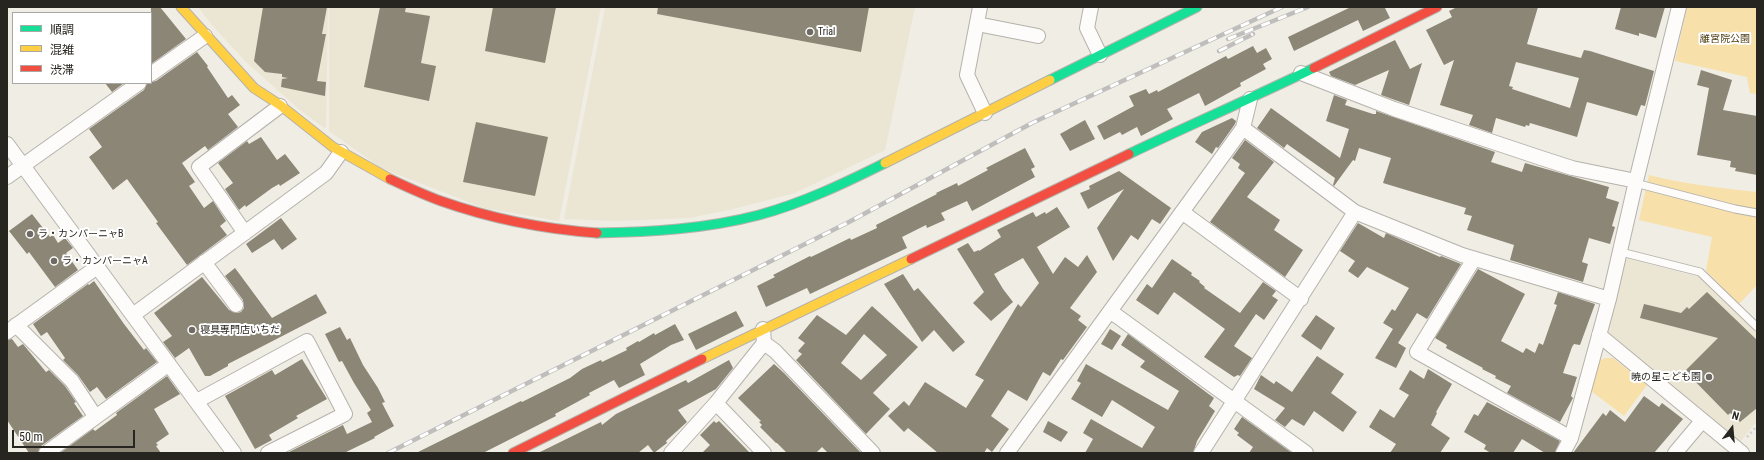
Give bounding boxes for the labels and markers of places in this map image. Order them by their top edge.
place label: Trial [818,26,835,38]
marker: Trial [805,27,815,37]
place label: ラ・カンパーニャB [38,228,123,240]
marker: ラ・カンパーニャB [25,229,35,239]
place label: ラ・カンパーニャA [62,255,148,267]
marker: ラ・カンパーニャA [49,256,59,266]
place label: 寝具専門店いちだ [200,324,280,336]
marker: 寝具専門店いちだ [187,325,197,335]
place label: 暁の星こども園 [1631,371,1701,383]
marker: 暁の星こども園 [1704,372,1714,382]

